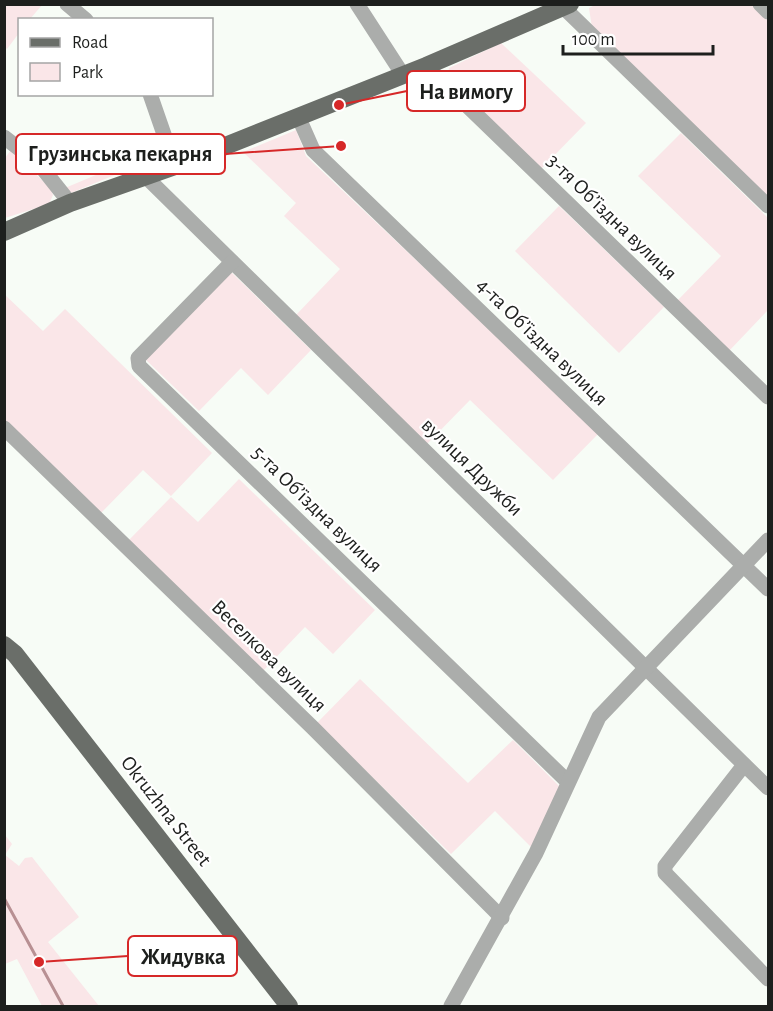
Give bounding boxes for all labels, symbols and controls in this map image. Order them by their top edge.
legend [18,18,213,96]
scale bar [563,18,713,56]
text: 100 m [572,31,615,49]
text: Road [72,34,108,52]
text: Park [72,64,104,82]
callout: На вимогу [407,71,525,111]
text: На вимогу [419,81,513,104]
callout: Грузинська пекарня [16,134,225,174]
text: Грузинська пекарня [28,143,212,166]
street label: 3-тя Обʼїздна вулиця [543,150,681,284]
street label: 4-та Обʼїздна вулиця [472,274,612,410]
street label: вулиця Дружби [418,414,526,520]
street label: 5-та Обʼїздна вулиця [248,442,386,576]
street label: Веселкова вулиця [207,596,331,716]
street label: Okruzhna Street [117,752,215,870]
callout: Жидувка [128,936,237,976]
text: Жидувка [141,946,225,969]

